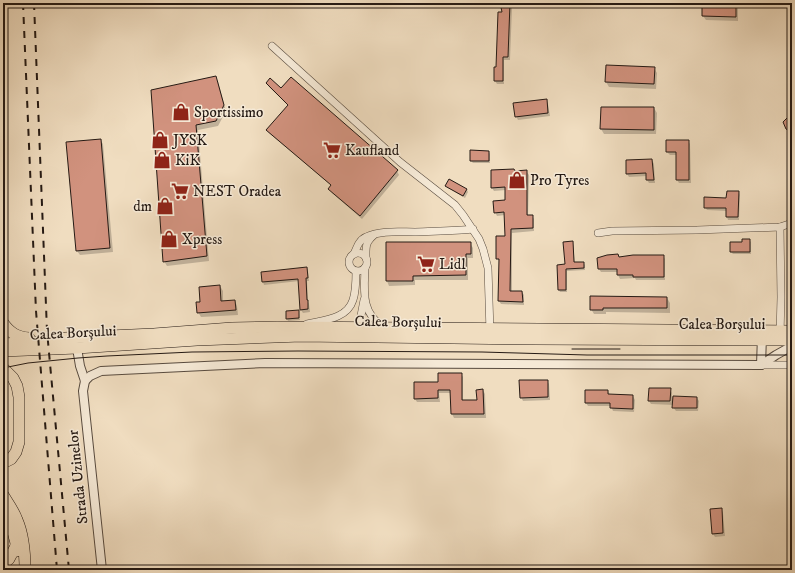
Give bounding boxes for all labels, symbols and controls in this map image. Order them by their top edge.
shop icon: Sportissimo [171,102,191,122]
place label: Sportissimo [194,103,263,122]
shop icon: JYSK [150,130,170,150]
place label: JYSK [171,131,208,150]
supermarket icon: Kaufland [322,140,342,160]
place label: Kaufland [345,141,400,160]
shop icon: KiK [152,150,172,170]
place label: KiK [175,151,200,170]
shop icon: Pro Tyres [507,170,527,190]
place label: Pro Tyres [530,171,589,190]
supermarket icon: NEST Oradea [170,181,190,201]
place label: NEST Oradea [193,182,282,201]
shop icon: dm [155,196,175,216]
place label: dm [133,197,152,216]
shop icon: Xpress [159,229,179,249]
place label: Xpress [182,230,222,249]
supermarket icon: Lidl [416,254,436,274]
place label: Lidl [439,255,466,274]
street label: Calea Borșului [354,312,442,332]
street label: Calea Borșului [679,315,765,334]
street label: Calea Borșului [29,321,117,345]
street label: Strada Uzinelor [64,429,92,525]

